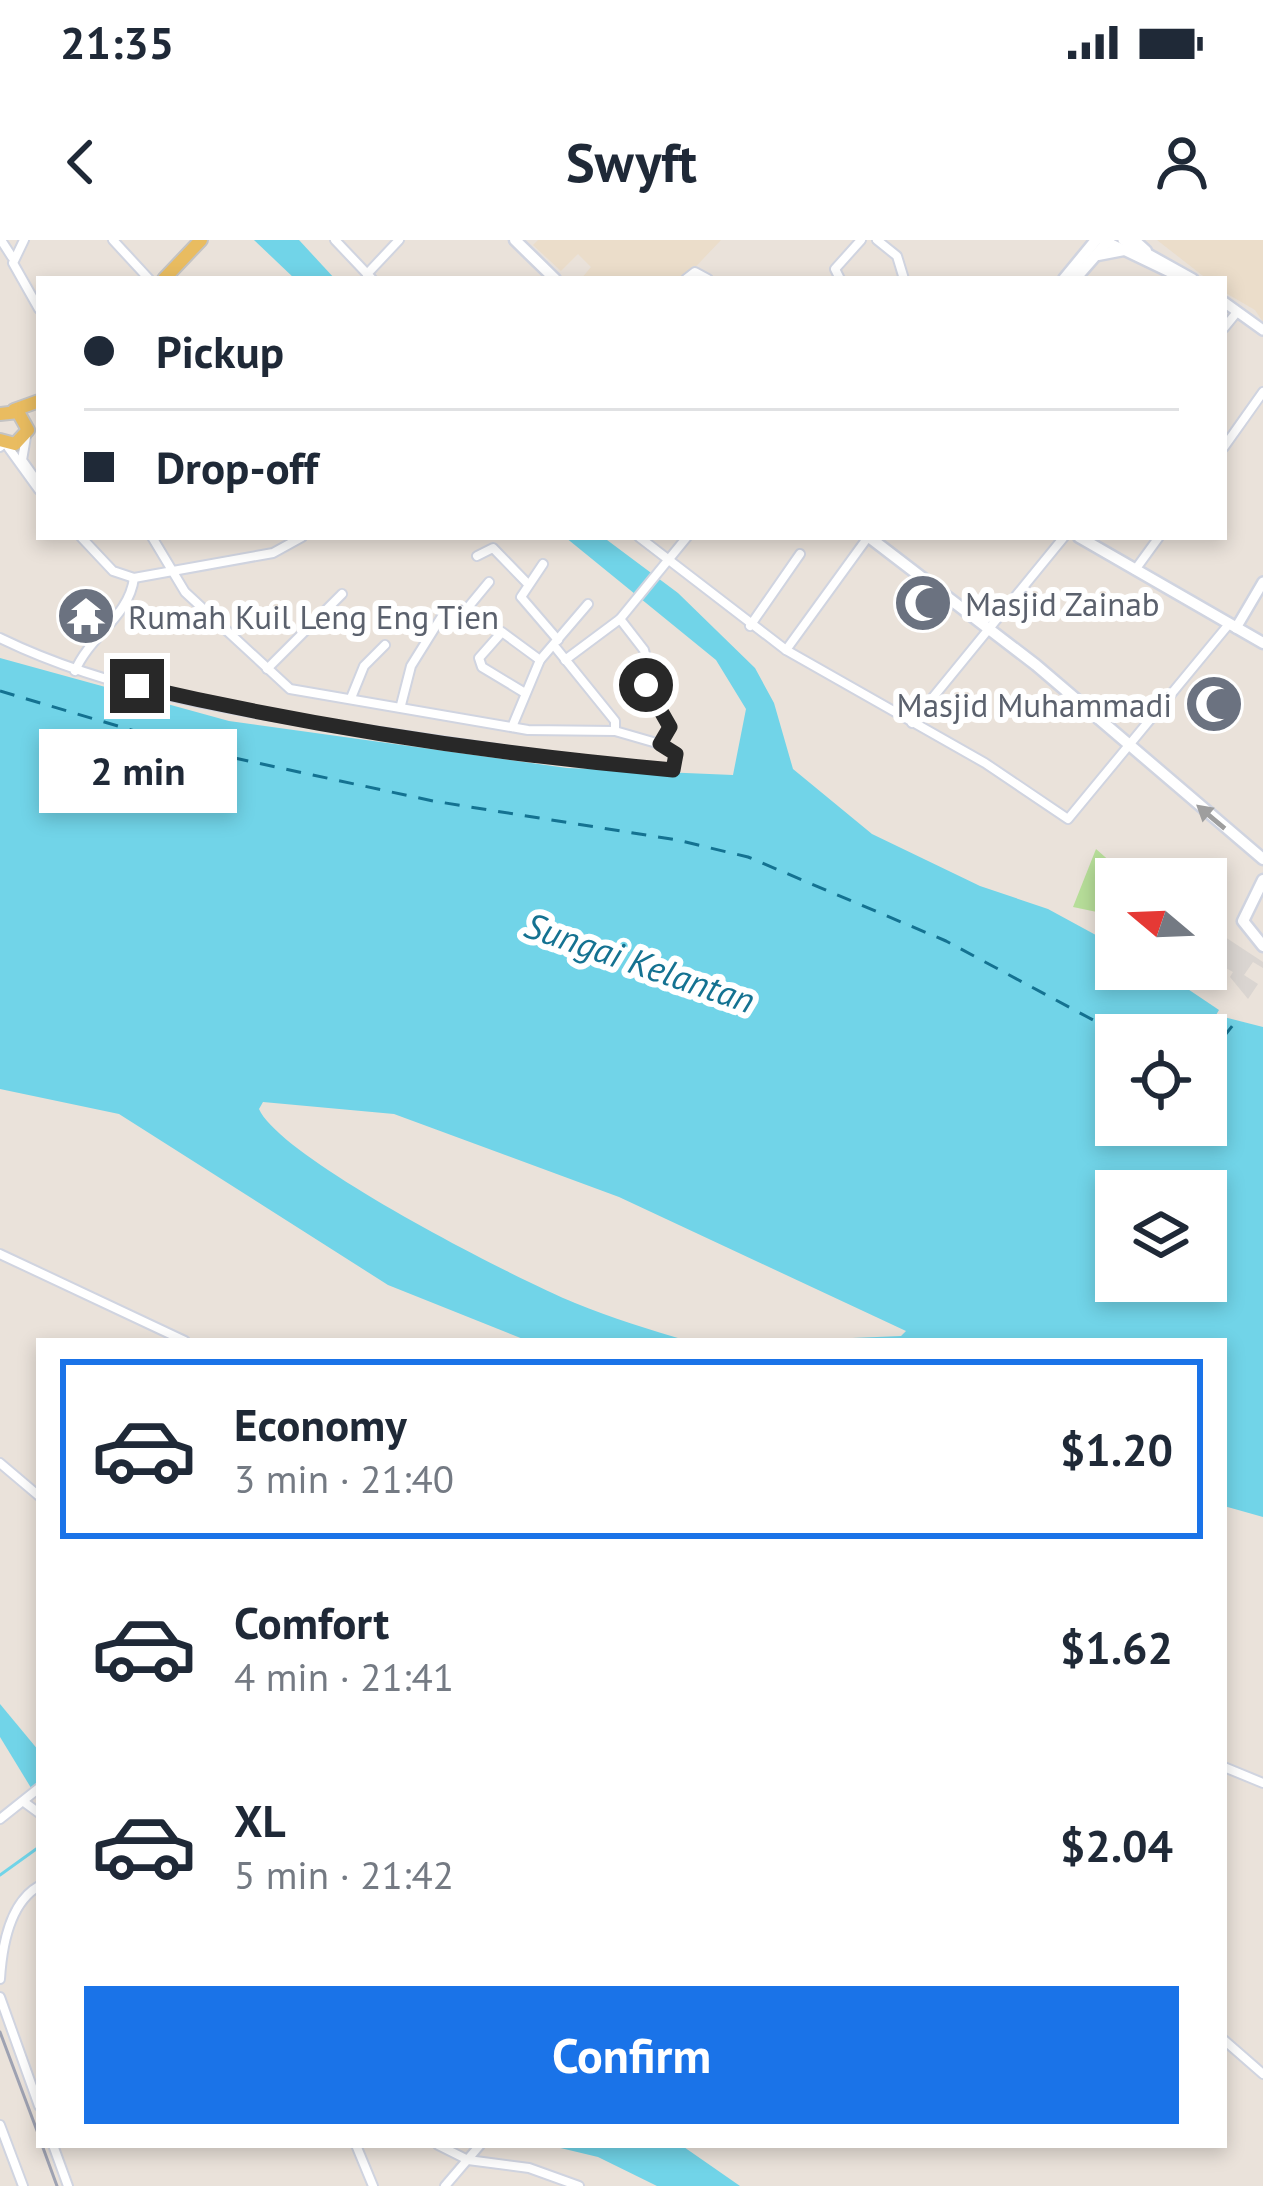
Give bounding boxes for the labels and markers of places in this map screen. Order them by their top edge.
mosque icon: Masjid Zainab [892,572,954,634]
place label: Masjid Zainab [965,582,1160,625]
temple icon: Rumah Kuil Leng Eng Tien [55,585,117,647]
place label: Rumah Kuil Leng Eng Tien [128,595,499,638]
mosque icon: Masjid Muhammadi [1183,673,1245,735]
place label: Masjid Muhammadi [897,683,1172,726]

